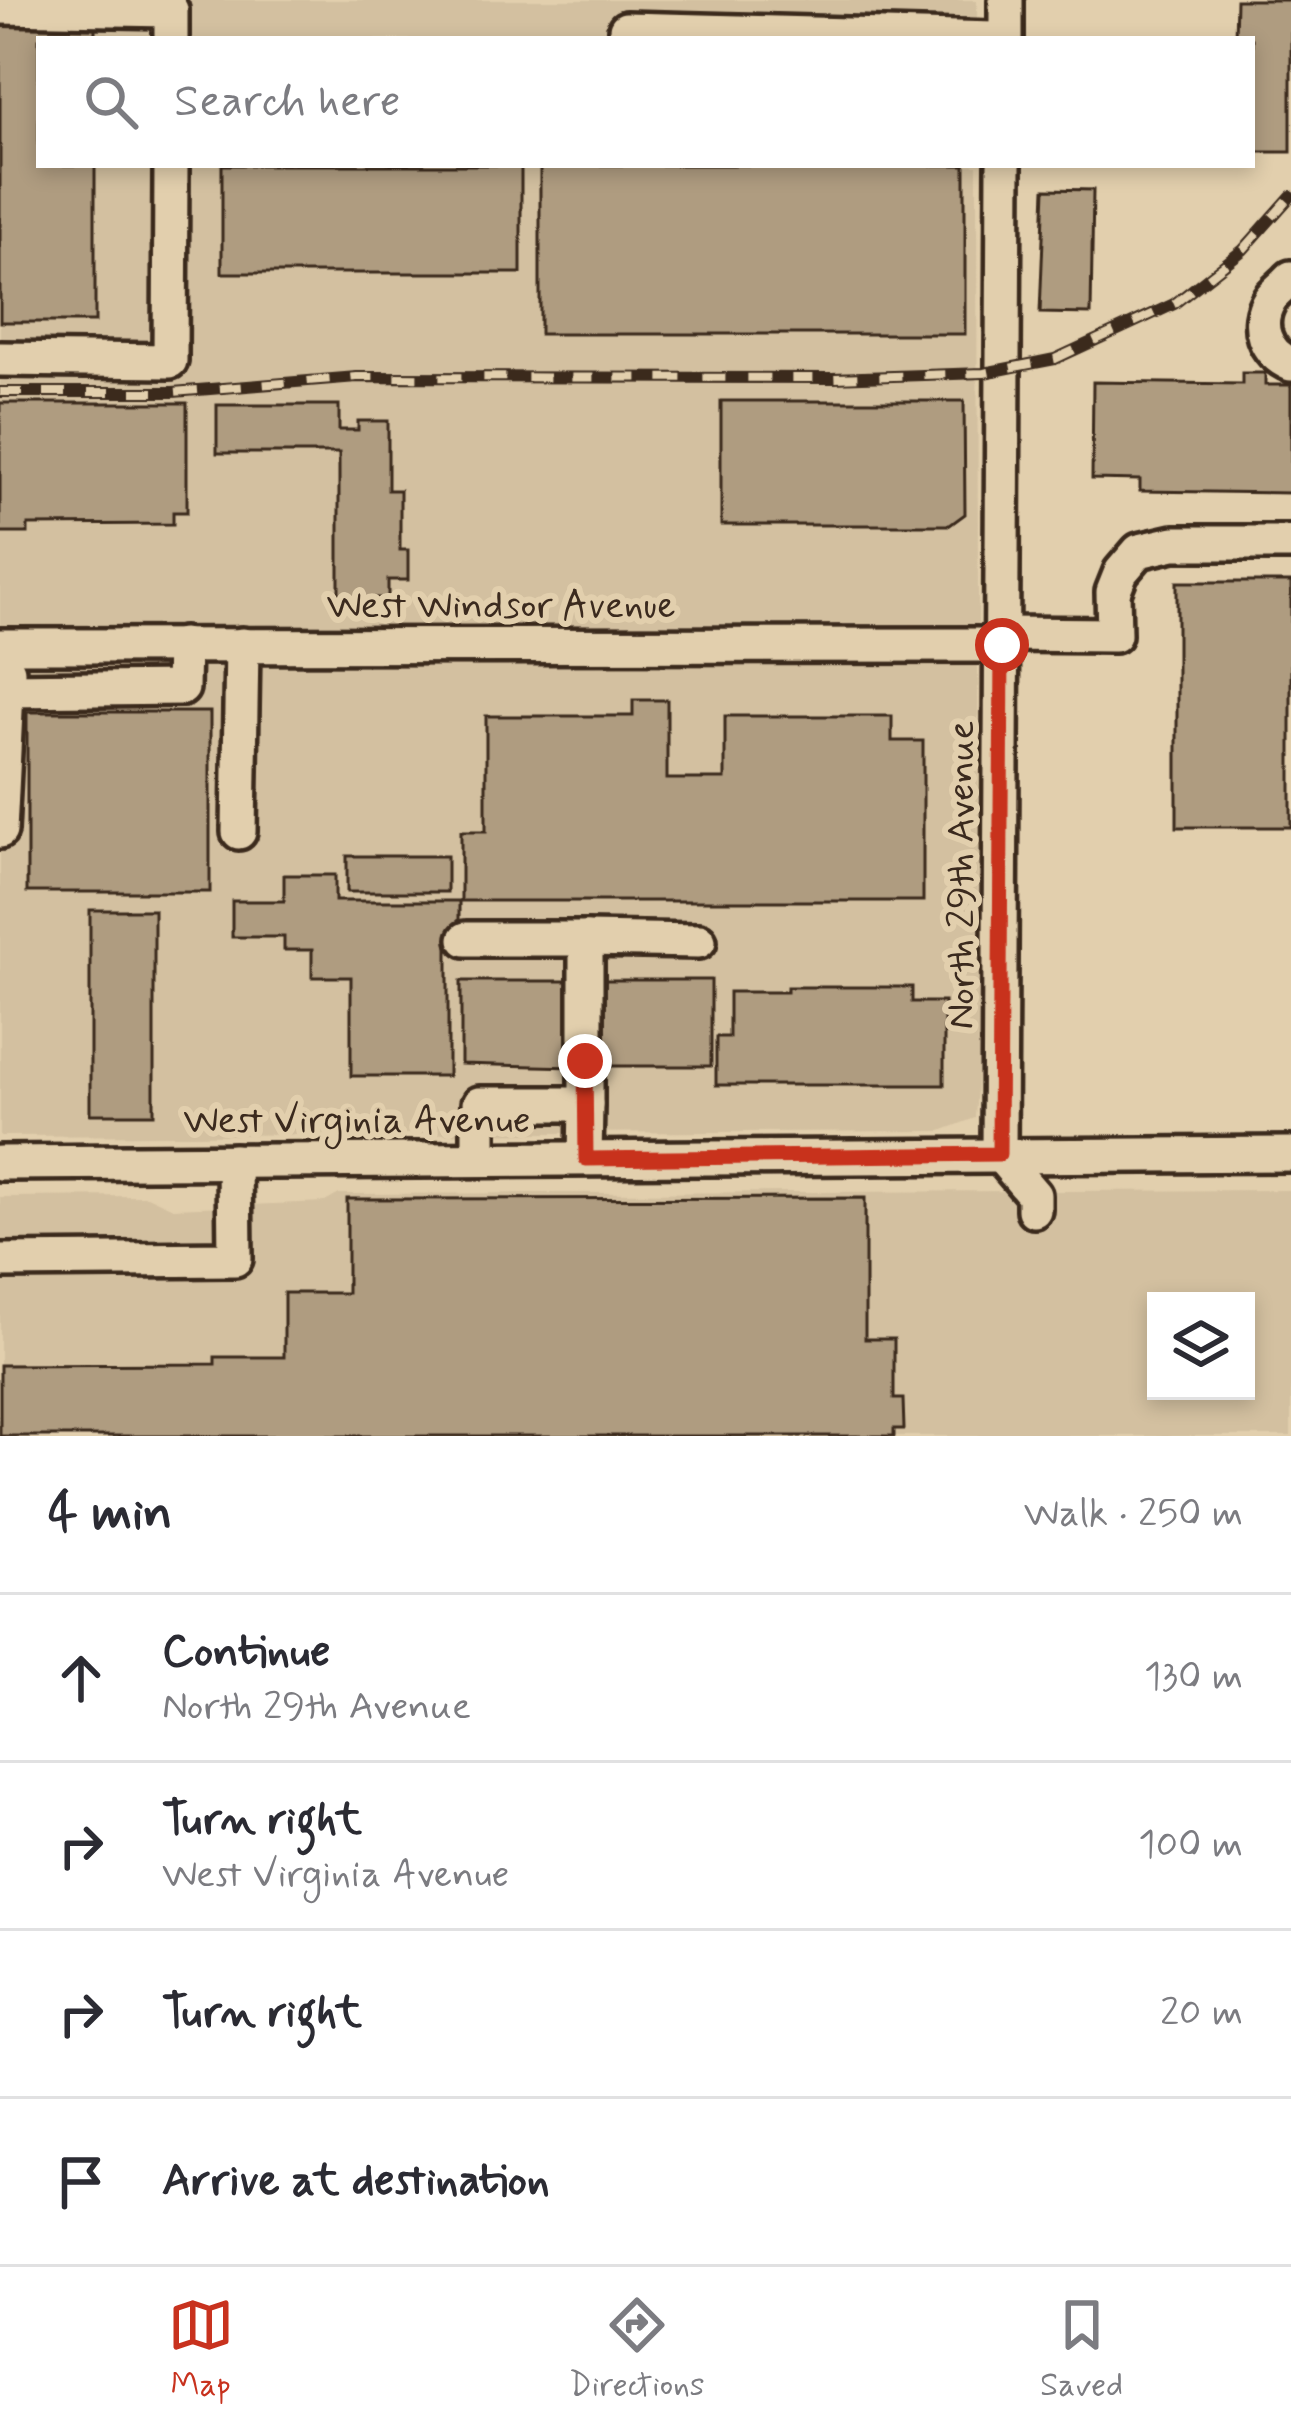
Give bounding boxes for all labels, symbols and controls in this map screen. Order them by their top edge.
search box [36,36,1255,168]
icon: search [78,69,144,135]
text: Search here [174,73,401,132]
street label: West Windsor Avenue [326,581,676,632]
route start [975,618,1029,672]
street label: North 29th Avenue [937,721,988,1029]
route end [558,1034,612,1088]
street label: West Virginia Avenue [183,1096,531,1150]
map controls [1147,1292,1255,1400]
button: layers [1147,1292,1255,1400]
text: 4 min [48,1481,172,1547]
text: Walk · 250 m [1024,1489,1243,1540]
text: Continue [162,1623,330,1682]
icon: ahead [48,1645,114,1711]
text: 130 m [1144,1652,1243,1703]
text: North 29th Avenue [162,1682,471,1733]
text: Turn right [162,1791,362,1850]
icon: right [48,1813,114,1879]
text: 100 m [1138,1820,1243,1871]
text: West Virginia Avenue [162,1850,509,1901]
icon: right [48,1981,114,2047]
text: Turn right [162,1984,362,2043]
text: 20 m [1160,1988,1243,2039]
icon: arrive [48,2149,114,2215]
text: Arrive at destination [162,2152,550,2211]
tab: Map [168,2292,234,2408]
tab: Directions [569,2292,705,2408]
tab: Saved [1040,2292,1123,2408]

